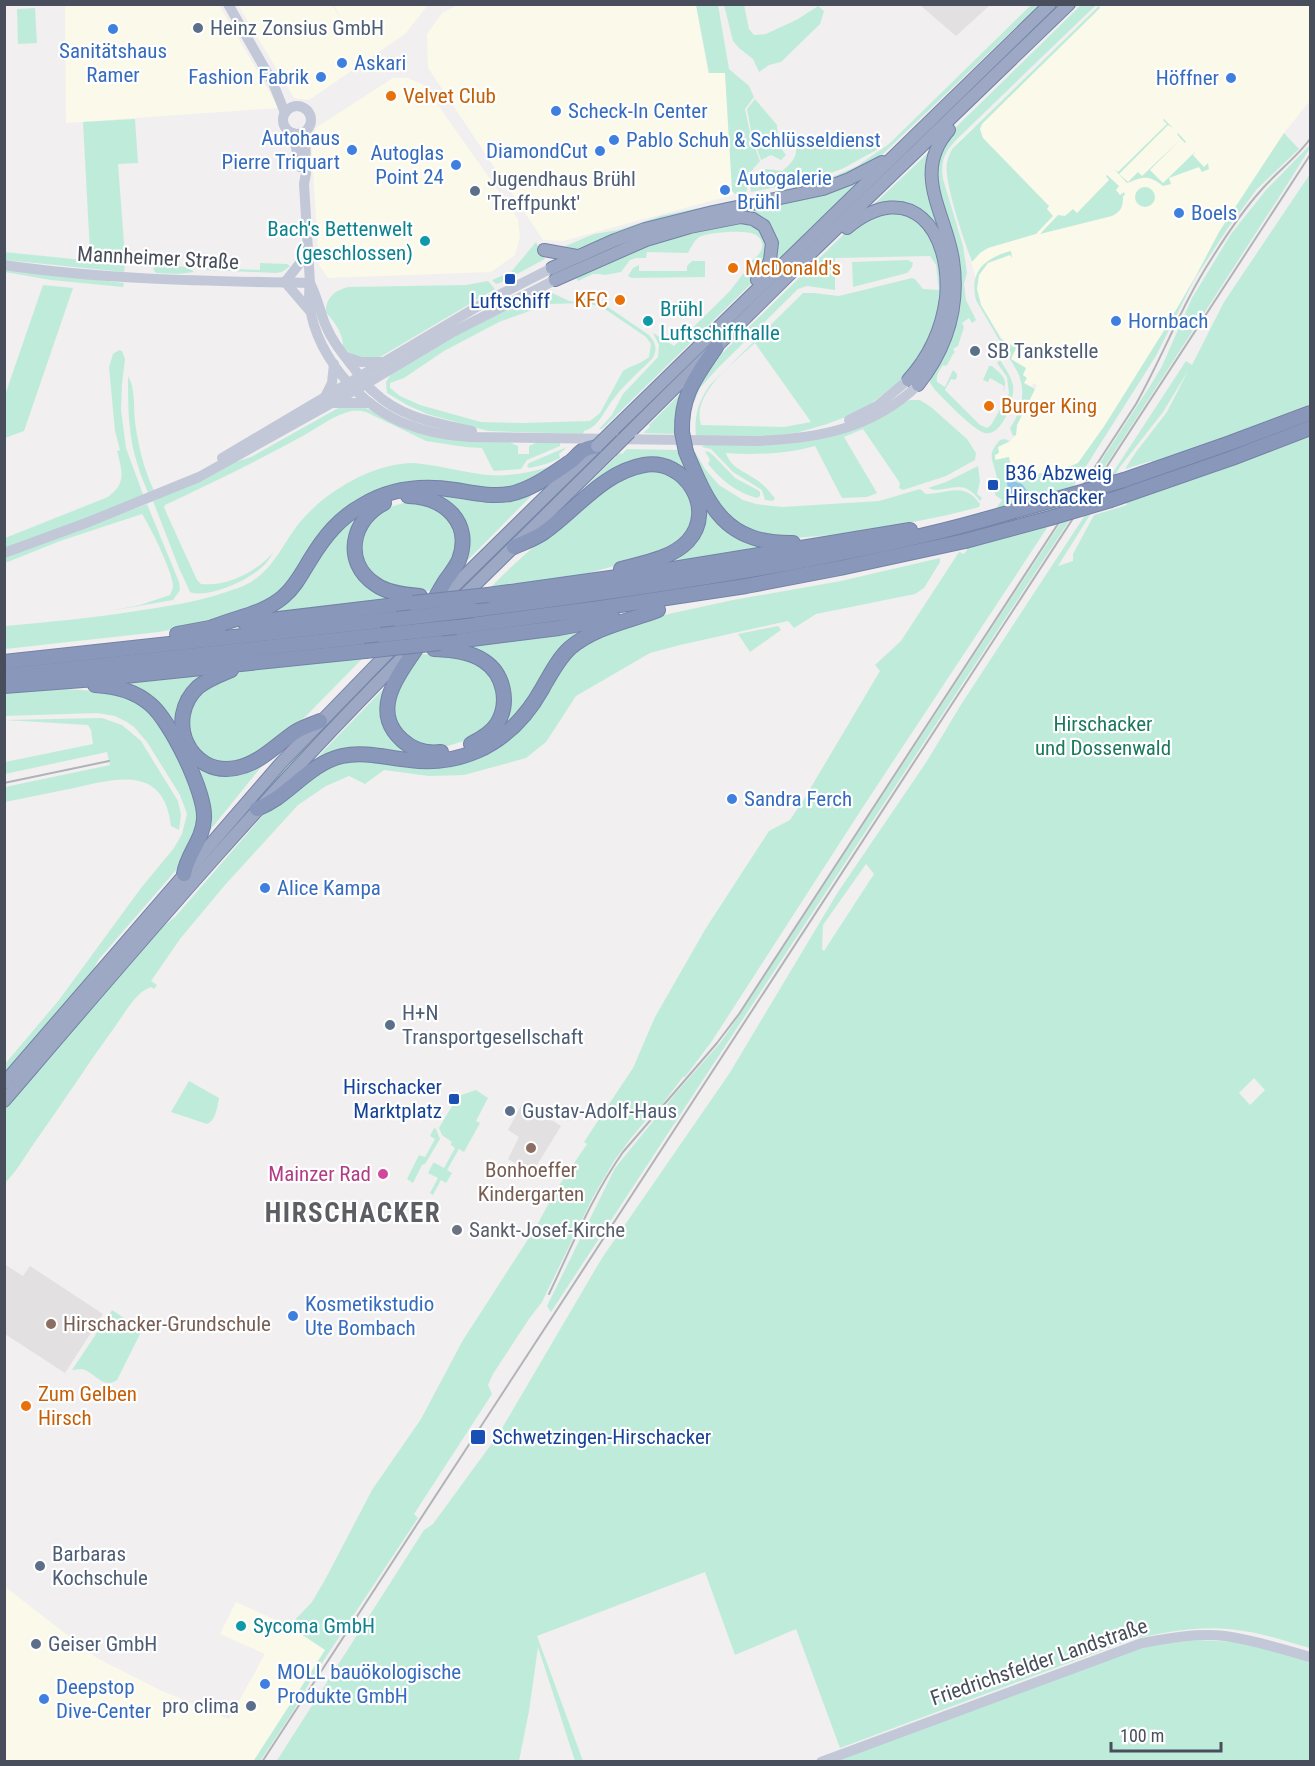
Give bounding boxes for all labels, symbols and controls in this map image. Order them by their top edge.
place label: Heinz Zonsius GmbH [210,16,384,40]
marker: Heinz Zonsius GmbH [191,21,205,35]
marker: Sanitätshaus Ramer [106,22,120,36]
place label: Sanitätshaus Ramer [59,39,167,87]
place label: Askari [354,51,406,75]
marker: Askari [335,56,349,70]
place label: Fashion Fabrik [188,65,310,89]
place label: Höffner [1156,66,1219,90]
marker: Fashion Fabrik [314,70,328,84]
marker: Höffner [1224,71,1238,85]
place label: Velvet Club [403,84,496,108]
marker: Velvet Club [384,89,398,103]
place label: Scheck-In Center [568,99,708,123]
marker: Scheck-In Center [549,104,563,118]
place label: Autohaus Pierre Triquart [222,126,340,174]
place label: Pablo Schuh & Schlüsseldienst [626,128,881,152]
marker: Pablo Schuh & Schlüsseldienst [607,133,621,147]
place label: DiamondCut [486,139,588,163]
place label: Autoglas Point 24 [370,141,444,189]
marker: Autohaus Pierre Triquart [345,143,359,157]
marker: DiamondCut [593,144,607,158]
marker: Autoglas Point 24 [449,158,463,172]
place label: Autogalerie Brühl [737,166,832,214]
place label: Jugendhaus Brühl 'Treffpunkt' [487,167,636,215]
marker: Autogalerie Brühl [718,183,732,197]
marker: Jugendhaus Brühl 'Treffpunkt' [468,184,482,198]
place label: Boels [1191,201,1237,225]
marker: Boels [1172,206,1186,220]
place label: Bach's Bettenwelt (geschlossen) [267,217,413,265]
marker: Bach's Bettenwelt (geschlossen) [418,234,432,248]
street label: Mannheimer Straße [77,242,240,274]
place label: McDonald's [745,256,841,280]
marker: McDonald's [726,261,740,275]
marker: Luftschiff [503,272,517,286]
place label: KFC [575,288,608,312]
place label: Luftschiff [470,289,550,313]
marker: KFC [613,293,627,307]
place label: Brühl Luftschiffhalle [660,297,780,345]
place label: Hornbach [1128,309,1208,333]
marker: Brühl Luftschiffhalle [641,314,655,328]
marker: Hornbach [1109,314,1123,328]
place label: SB Tankstelle [987,339,1099,363]
marker: SB Tankstelle [968,344,982,358]
place label: Burger King [1001,394,1097,418]
marker: Burger King [982,399,996,413]
place label: B36 Abzweig Hirschacker [1005,461,1112,509]
marker: B36 Abzweig Hirschacker [986,478,1000,492]
park label: Hirschacker und Dossenwald [1035,712,1171,760]
place label: Sandra Ferch [744,787,852,811]
marker: Sandra Ferch [725,792,739,806]
place label: Alice Kampa [277,876,381,900]
marker: Alice Kampa [258,881,272,895]
place label: H+N Transportgesellschaft [402,1001,584,1049]
marker: H+N Transportgesellschaft [383,1018,397,1032]
place label: Hirschacker Marktplatz [343,1075,442,1123]
marker: Hirschacker Marktplatz [447,1092,461,1106]
place label: Gustav-Adolf-Haus [522,1099,677,1123]
marker: Gustav-Adolf-Haus [503,1104,517,1118]
marker: Bonhoeffer Kindergarten [524,1141,538,1155]
place label: Bonhoeffer Kindergarten [478,1158,584,1206]
place label: Mainzer Rad [268,1162,371,1186]
marker: Mainzer Rad [376,1167,390,1181]
district label: HIRSCHACKER [265,1197,441,1229]
place label: Sankt-Josef-Kirche [469,1218,625,1242]
marker: Sankt-Josef-Kirche [450,1223,464,1237]
place label: Kosmetikstudio Ute Bombach [305,1292,434,1340]
marker: Kosmetikstudio Ute Bombach [286,1309,300,1323]
place label: Hirschacker-Grundschule [63,1312,271,1336]
marker: Hirschacker-Grundschule [44,1317,58,1331]
place label: Zum Gelben Hirsch [38,1382,137,1430]
marker: Zum Gelben Hirsch [19,1399,33,1413]
place label: Schwetzingen-Hirschacker [492,1425,711,1449]
marker: Schwetzingen-Hirschacker [469,1428,487,1446]
place label: Barbaras Kochschule [52,1542,148,1590]
marker: Barbaras Kochschule [33,1559,47,1573]
place label: Sycoma GmbH [253,1614,375,1638]
street label: Friedrichsfelder Landstraße [927,1614,1151,1710]
marker: Sycoma GmbH [234,1619,248,1633]
place label: Geiser GmbH [48,1632,157,1656]
marker: Geiser GmbH [29,1637,43,1651]
place label: MOLL bauökologische Produkte GmbH [277,1660,461,1708]
place label: Deepstop Dive-Center [56,1675,151,1723]
marker: MOLL bauökologische Produkte GmbH [258,1677,272,1691]
marker: Deepstop Dive-Center [37,1692,51,1706]
place label: pro clima [162,1694,239,1718]
marker: pro clima [244,1699,258,1713]
scale bar [1111,1715,1220,1753]
text: 100 m [1120,1725,1164,1746]

